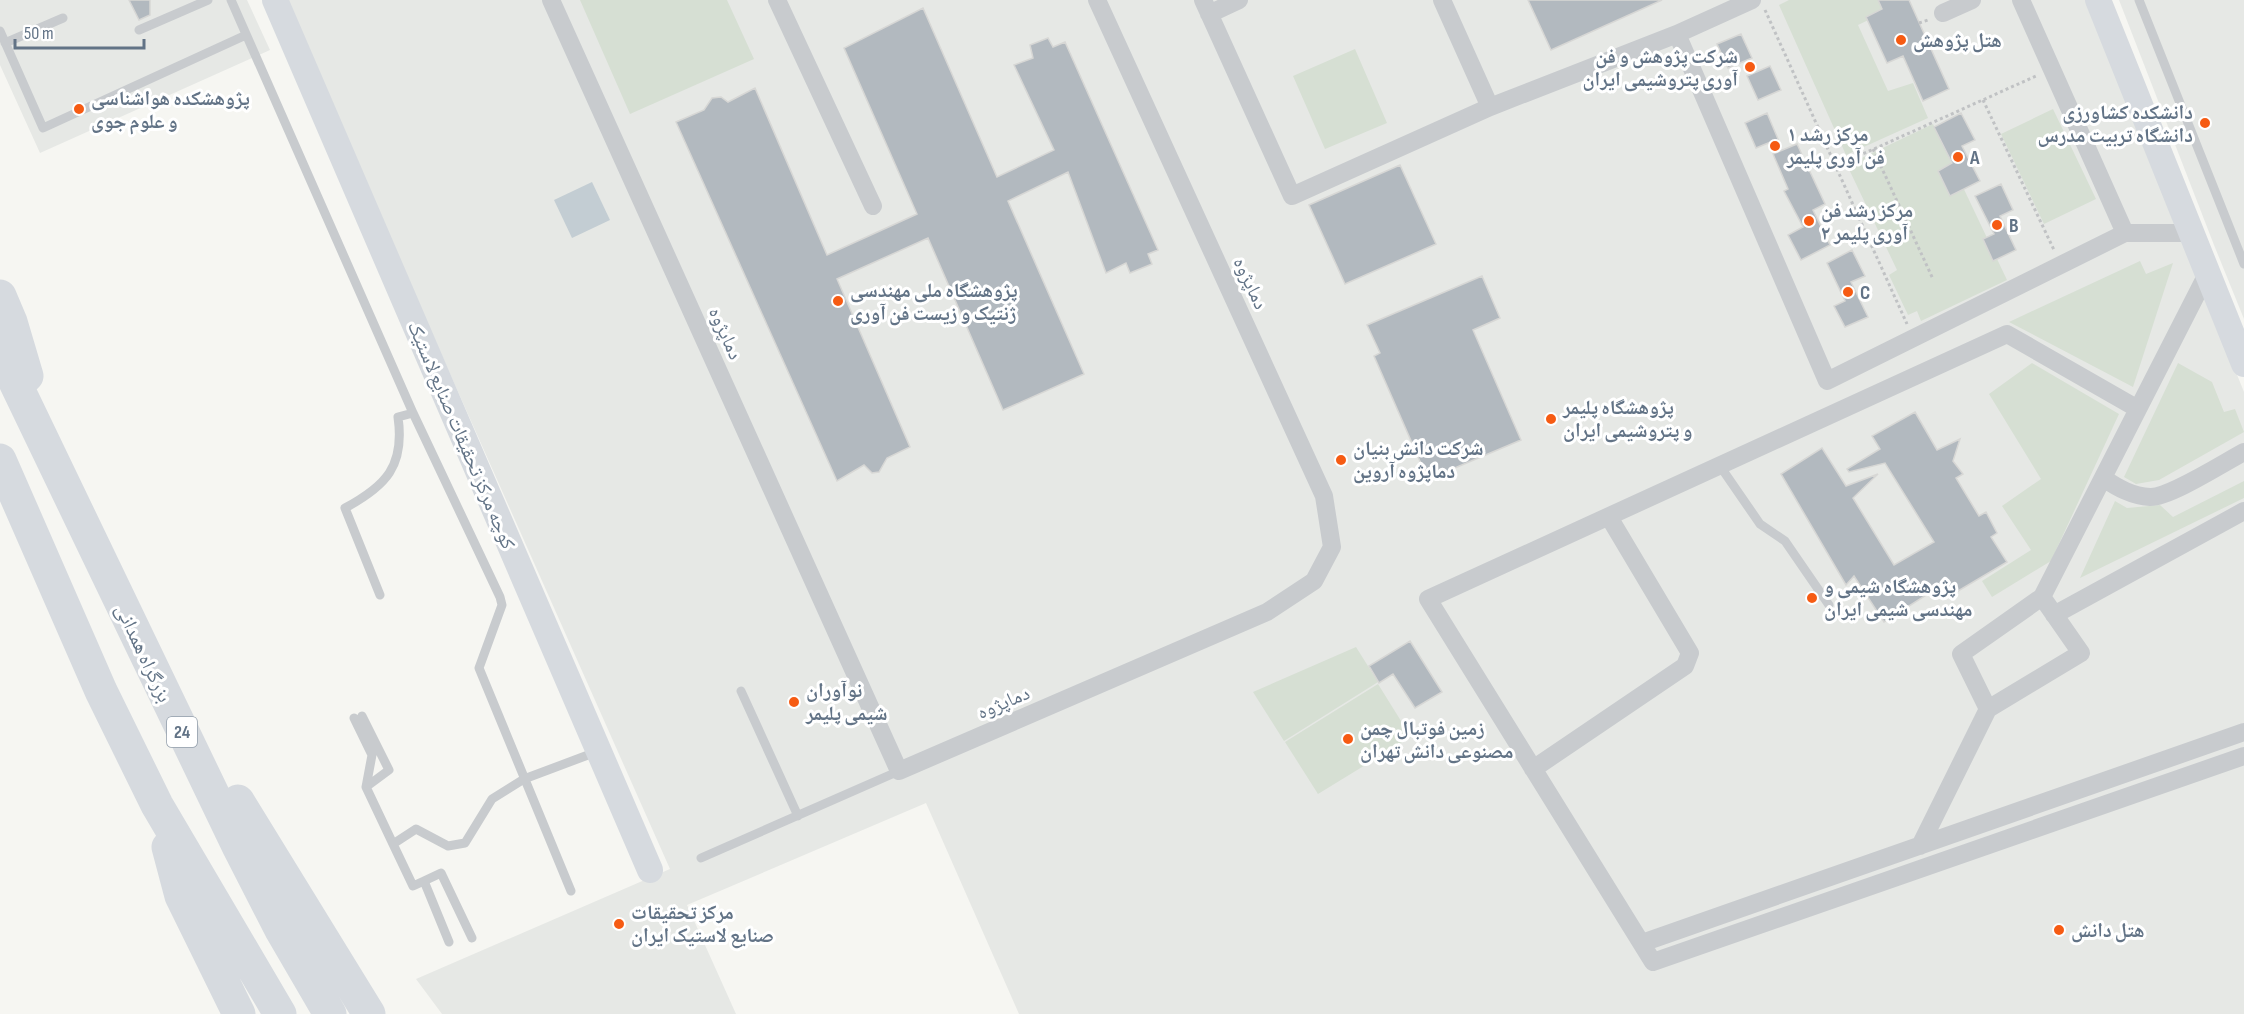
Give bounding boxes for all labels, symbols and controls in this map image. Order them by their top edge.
scale bar [15,12,144,50]
text: 50 m [24,23,54,44]
place label: هتل پژوهش [1913,29,2002,53]
marker: هتل پژوهش [1894,33,1908,47]
place label: شرکت پژوهش و فن آوری پتروشیمی ایران [1583,45,1738,92]
marker: شرکت پژوهش و فن آوری پتروشیمی ایران [1743,60,1757,74]
place label: پژوهشکده هواشناسی و علوم جوی [91,87,250,135]
place label: دانشکده کشاورزی دانشگاه تربیت مدرس [2038,101,2193,148]
marker: پژوهشکده هواشناسی و علوم جوی [72,102,86,116]
marker: دانشکده کشاورزی دانشگاه تربیت مدرس [2198,116,2212,130]
place label: ۱ مرکز رشد فن آوری پلیمر [1786,123,1885,170]
marker: ۱ مرکز رشد فن آوری پلیمر [1768,139,1782,153]
place label: A [1969,146,1980,170]
marker: A [1951,150,1965,164]
place label: مرکز رشد فن آوری پلیمر ۲ [1821,199,1913,246]
marker: مرکز رشد فن آوری پلیمر ۲ [1802,214,1816,228]
place label: B [2009,214,2019,238]
marker: B [1990,218,2004,232]
street label: دماپژوه [1228,253,1273,313]
place label: پژوهشگاه ملی مهندسی ژنتیک و زیست فن آوری [850,279,1018,326]
place label: C [1860,281,1870,305]
marker: C [1841,285,1855,299]
marker: پژوهشگاه ملی مهندسی ژنتیک و زیست فن آوری [831,294,845,308]
street label: دماپژوه [703,303,747,363]
street label: کوچه مرکز تحقیقات صنایع لاستیک [402,318,520,553]
place label: پژوهشگاه پلیمر و پتروشیمی ایران [1562,396,1693,443]
marker: پژوهشگاه پلیمر و پتروشیمی ایران [1544,412,1558,426]
place label: شرکت دانش بنیان دماپژوه آروین [1353,437,1483,484]
marker: شرکت دانش بنیان دماپژوه آروین [1334,453,1348,467]
place label: پژوهشگاه شیمی و مهندسی شیمی ایران [1824,575,1972,622]
marker: پژوهشگاه شیمی و مهندسی شیمی ایران [1805,591,1819,605]
street label: بزرگراه همدانی [110,600,176,706]
place label: نوآوران شیمی پلیمر [805,679,888,726]
street label: دماپژوه [973,681,1033,725]
marker: نوآوران شیمی پلیمر [787,695,801,709]
road number: 24 [167,717,197,747]
place label: زمین فوتبال چمن مصنوعی دانش تهران [1360,717,1513,764]
marker: زمین فوتبال چمن مصنوعی دانش تهران [1341,732,1355,746]
place label: مرکز تحقیقات صنایع لاستیک ایران [631,901,774,949]
marker: مرکز تحقیقات صنایع لاستیک ایران [612,917,626,931]
place label: هتل دانش [2071,919,2145,943]
marker: هتل دانش [2052,923,2066,937]

